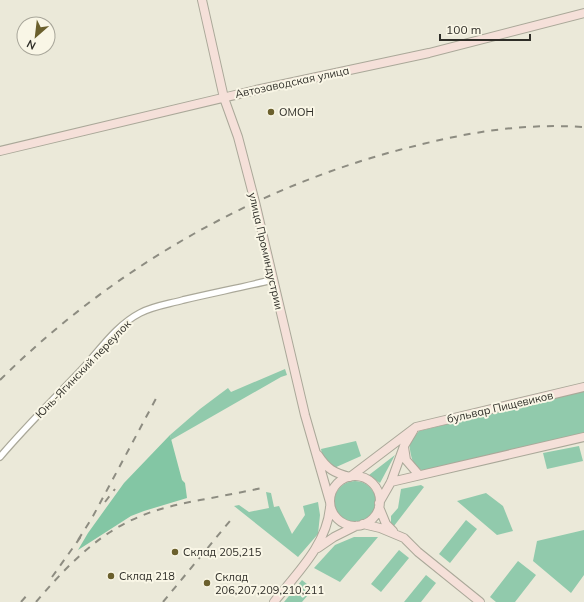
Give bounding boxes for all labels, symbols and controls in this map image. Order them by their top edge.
north arrow [16,16,56,56]
scale bar [440,16,530,42]
text: 100 m [446,22,481,37]
text: N [24,37,38,53]
street label: Автозаводская улица [234,63,350,101]
place label: ОМОН [279,105,314,119]
marker: ОМОН [266,107,276,117]
street label: улица Проминдустрии [246,191,286,311]
street label: Юнь-Ягинский переулок [32,317,134,421]
street label: бульвар Пищевиков [446,388,554,426]
place label: Склад 205,215 [183,545,262,559]
marker: Склад 205,215 [170,547,180,557]
place label: Склад 218 [119,569,175,583]
place label: Склад 206,207,209,210,211 [215,570,324,597]
marker: Склад 218 [106,571,116,581]
marker: Склад 206,207,209,210,211 [202,578,212,588]

